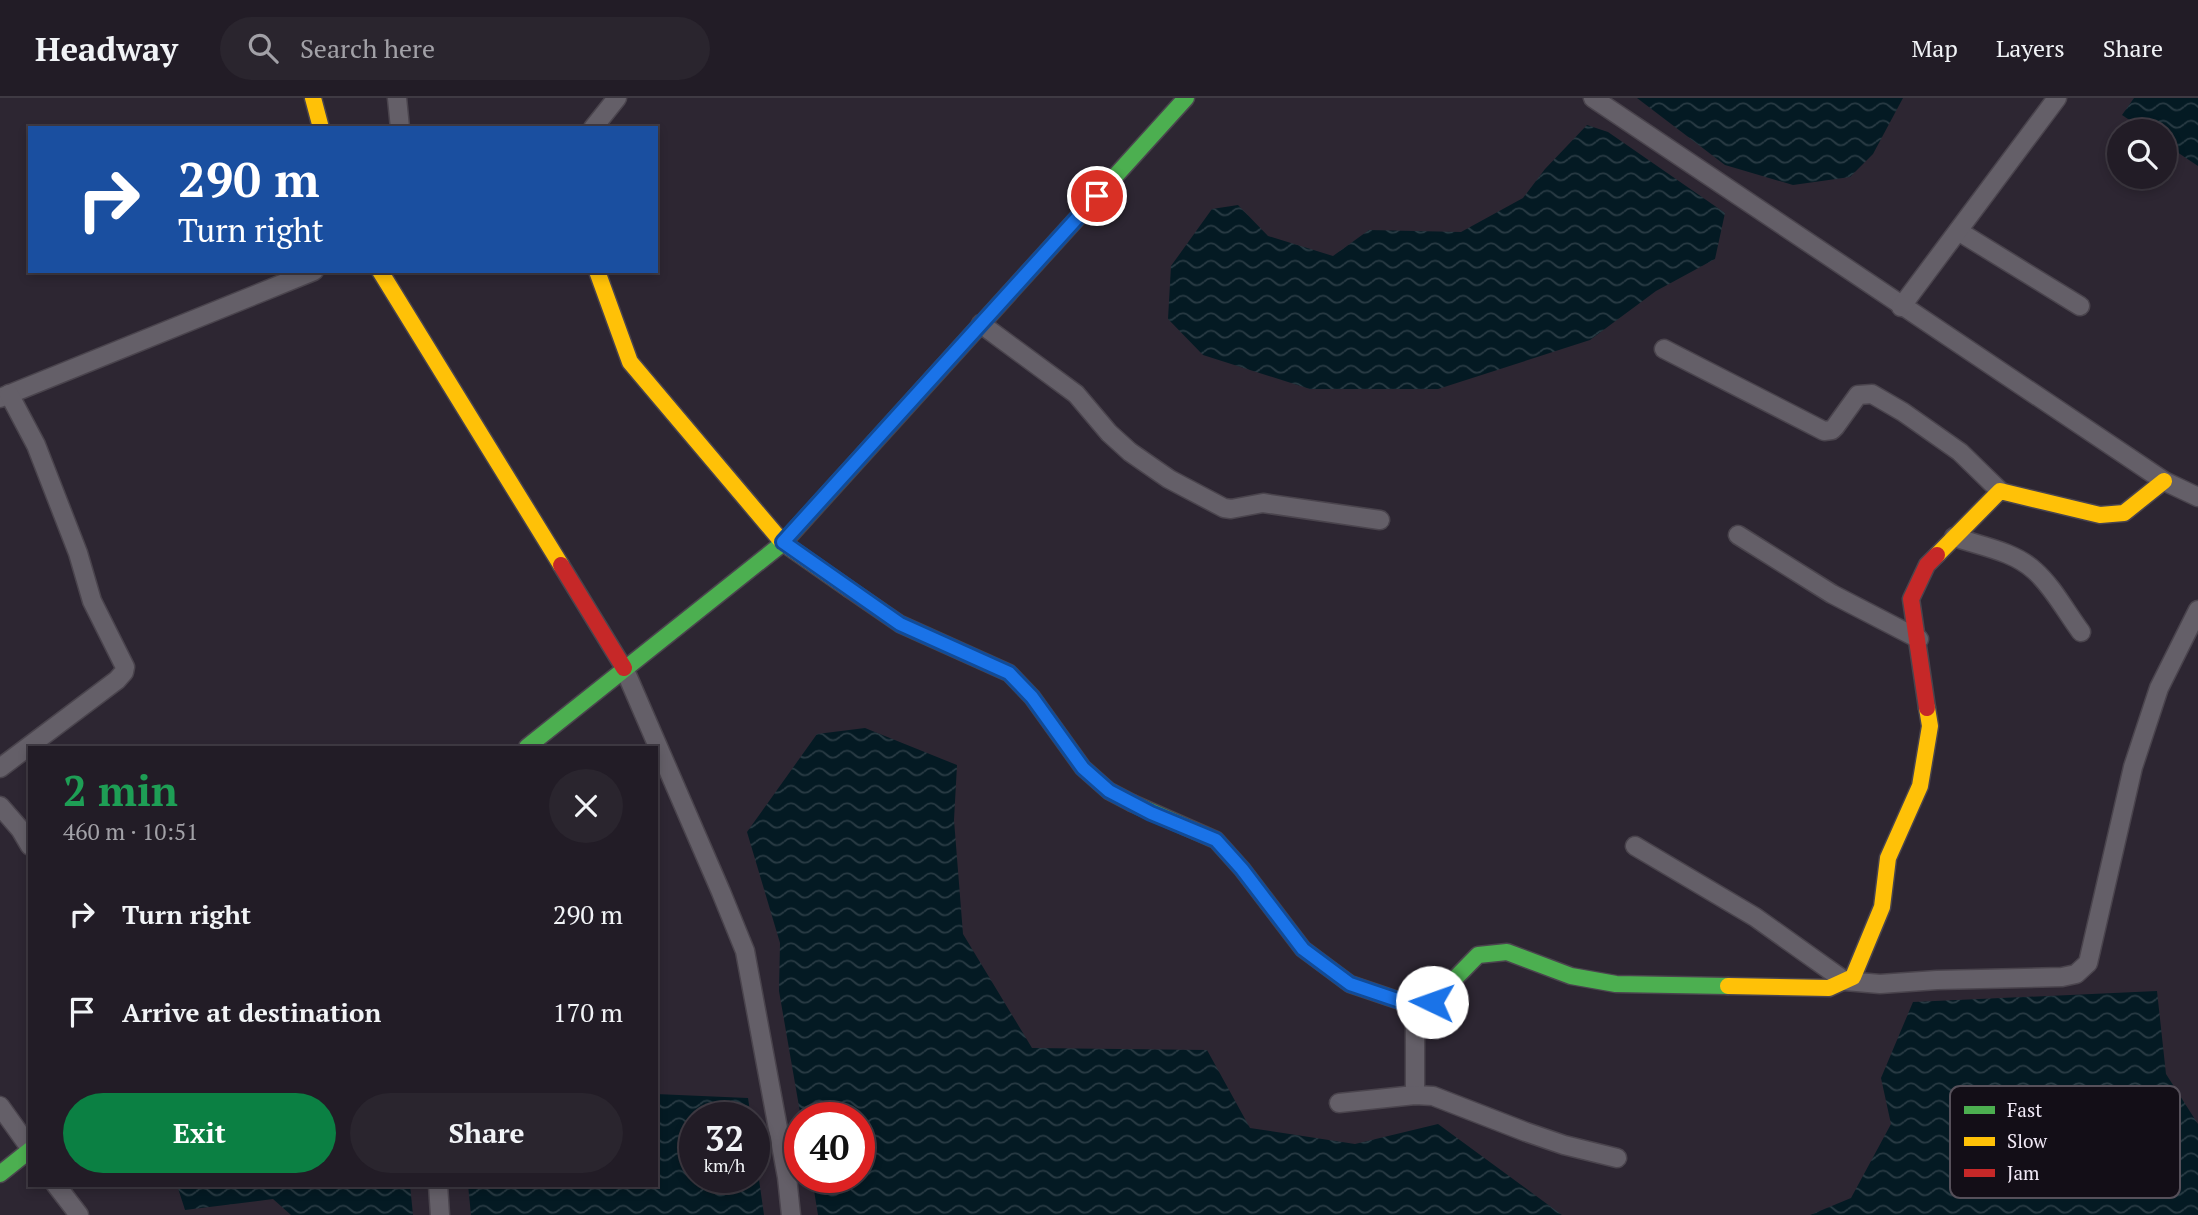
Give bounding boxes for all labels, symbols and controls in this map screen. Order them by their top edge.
search box [220,17,710,80]
text: Headway [35,27,178,70]
icon: search [244,29,282,67]
text: Search here [300,31,435,65]
text: Map [1911,32,1958,64]
text: Layers [1996,32,2065,64]
text: Share [2103,32,2163,64]
map controls [2107,119,2177,189]
button: search [2107,119,2177,189]
text: 290 m [178,146,320,211]
icon: right [63,154,154,245]
pin [1067,166,1127,226]
icon: arrive [1078,177,1116,215]
text: Turn right [178,209,324,251]
text: 2 min [63,762,178,818]
button: close [549,769,623,843]
text: 460 m · 10:51 [63,816,198,847]
icon: right [63,895,101,933]
text: Turn right [122,897,251,931]
text: 290 m [553,897,623,931]
position arrow [1395,965,1469,1039]
icon: arrive [63,993,101,1031]
text: Arrive at destination [122,995,381,1029]
text: 170 m [553,995,623,1029]
legend [1950,1086,2180,1198]
button: Exit [63,1093,336,1173]
button: Share [350,1093,623,1173]
text: Fast [2007,1097,2042,1122]
speed limit sign: 40 [784,1102,875,1193]
text: 32 [705,1115,744,1161]
text: Slow [2007,1128,2048,1153]
text: km/h [704,1153,745,1177]
text: Jam [2007,1160,2040,1185]

